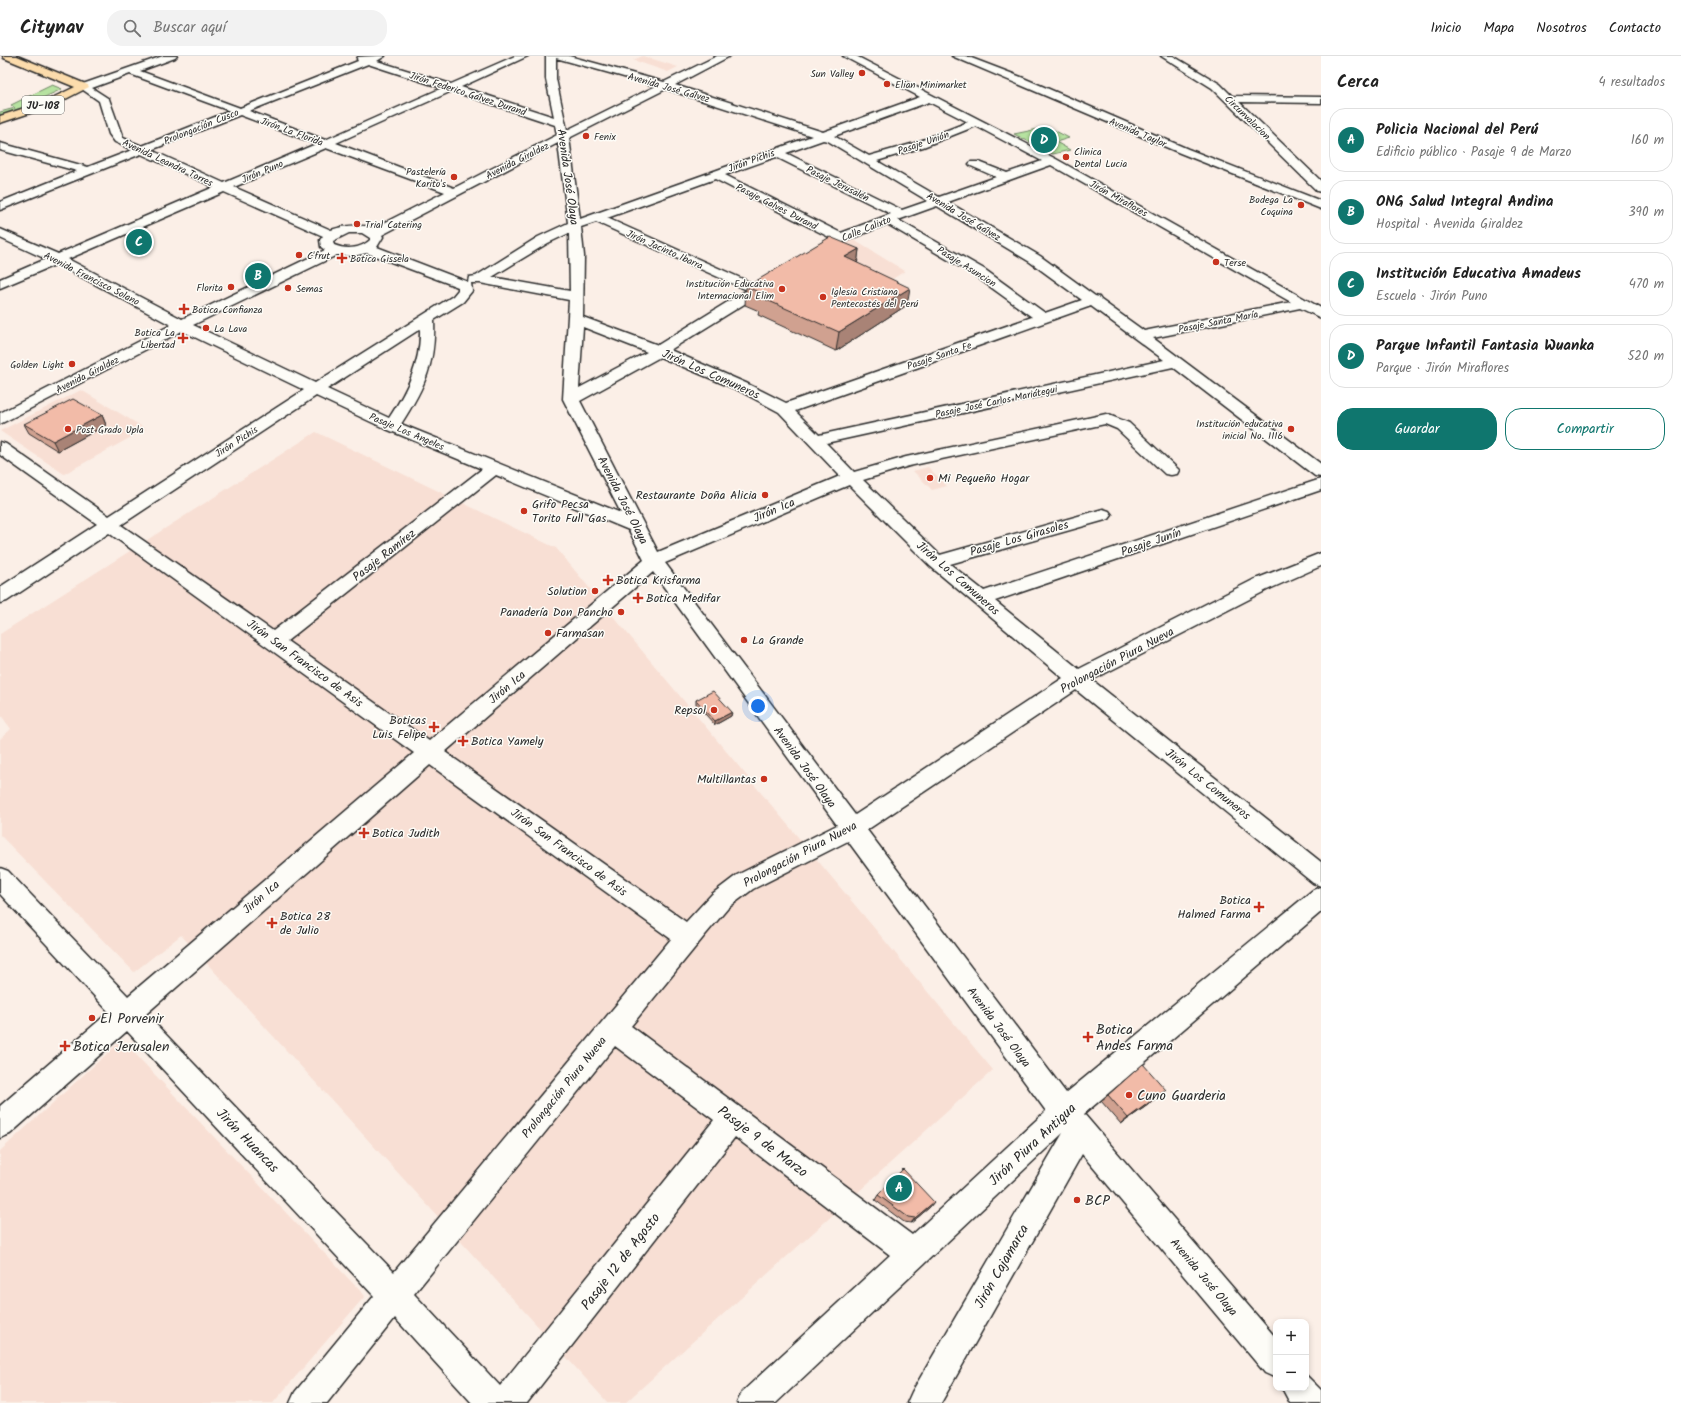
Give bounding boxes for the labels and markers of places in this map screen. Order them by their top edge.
place label: Sun Valley [810,66,854,82]
marker: Sun Valley [857,68,867,78]
place label: Elian Minimarket [895,77,967,93]
marker: Elian Minimarket [882,79,892,89]
pin: D [1031,125,1057,155]
place label: Fenix [594,129,616,145]
marker: Fenix [581,131,591,141]
place label: Clinica Dental Lucia [1074,144,1127,172]
marker: Clinica Dental Lucia [1061,152,1071,162]
place label: Pastelería Karito's [406,164,447,192]
marker: Pastelería Karito's [449,172,459,182]
place label: Bodega La Coquina [1249,192,1293,220]
marker: Bodega La Coquina [1296,200,1306,210]
place label: Trial Catering [365,217,422,233]
marker: Trial Catering [352,219,362,229]
pin: C [126,227,152,257]
place label: C'frut [307,248,330,264]
marker: C'frut [294,250,304,260]
place label: Botica Gissela [350,251,409,267]
marker: Botica Gissela [337,253,347,263]
place label: Terse [1224,255,1246,271]
marker: Terse [1211,257,1221,267]
pin: B [245,261,271,291]
place label: Institución Educativa Internacional Elim [686,276,774,304]
place label: Florita [197,280,223,296]
place label: Semas [296,281,323,297]
marker: Florita [226,282,236,292]
marker: Semas [283,283,293,293]
marker: Institución Educativa Internacional Elim [777,284,787,294]
place label: Iglesia Cristiana Pentecostés del Perú [831,284,919,312]
marker: Iglesia Cristiana Pentecostés del Perú [818,292,828,302]
place label: Botica Confianza [192,302,263,318]
marker: Botica Confianza [179,304,189,314]
place label: La Lava [214,321,248,337]
marker: La Lava [201,323,211,333]
place label: Botica La Libertad [135,325,176,353]
marker: Botica La Libertad [178,333,188,343]
place label: Golden Light [10,357,64,373]
marker: Golden Light [67,359,77,369]
place label: Institución educativa inicial No. 1116 [1196,416,1283,444]
place label: Post Grado Upla [76,422,144,438]
marker: Post Grado Upla [63,424,73,434]
marker: Institución educativa inicial No. 1116 [1286,424,1296,434]
place label: Mi Pequeño Hogar [938,469,1030,488]
marker: Mi Pequeño Hogar [925,473,935,483]
place label: Restaurante Doña Alicia [636,486,757,505]
marker: Restaurante Doña Alicia [760,490,770,500]
place label: Grifo Pecsa Torito Full Gas [532,495,606,528]
marker: Grifo Pecsa Torito Full Gas [519,506,529,516]
place label: Botica Krisfarma [616,571,701,590]
marker: Botica Krisfarma [603,575,613,585]
place label: Solution [547,582,587,601]
marker: Solution [590,586,600,596]
place label: Botica Medifar [646,589,721,608]
marker: Botica Medifar [633,593,643,603]
place label: Panadería Don Pancho [500,603,613,622]
marker: Panadería Don Pancho [616,607,626,617]
place label: Farmasan [556,624,604,643]
marker: Farmasan [543,628,553,638]
place label: La Grande [752,631,804,650]
marker: La Grande [739,635,749,645]
place label: Repsol [674,701,706,720]
marker: Repsol [709,705,719,715]
place label: Boticas Luis Felipe [372,711,427,744]
marker: Boticas Luis Felipe [429,722,439,732]
place label: Botica Yamely [471,732,544,751]
marker: Botica Yamely [458,736,468,746]
place label: Multillantas [697,770,756,789]
marker: Multillantas [759,774,769,784]
place label: Botica Judith [372,824,440,843]
marker: Botica Judith [359,828,369,838]
place label: Botica Halmed Farma [1178,891,1251,924]
marker: Botica Halmed Farma [1254,902,1264,912]
place label: Botica 28 de Julio [280,907,331,940]
marker: Botica 28 de Julio [267,918,277,928]
place label: El Porvenir [100,1008,165,1030]
marker: El Porvenir [87,1013,97,1023]
place label: Botica Andes Farma [1096,1019,1173,1057]
marker: Botica Andes Farma [1083,1032,1093,1042]
place label: Botica Jerusalen [73,1036,169,1058]
marker: Botica Jerusalen [60,1041,70,1051]
place label: Cuno Guarderia [1137,1085,1226,1107]
marker: Cuno Guarderia [1124,1090,1134,1100]
pin: A [886,1173,912,1203]
place label: BCP [1085,1190,1110,1212]
marker: BCP [1072,1195,1082,1205]

